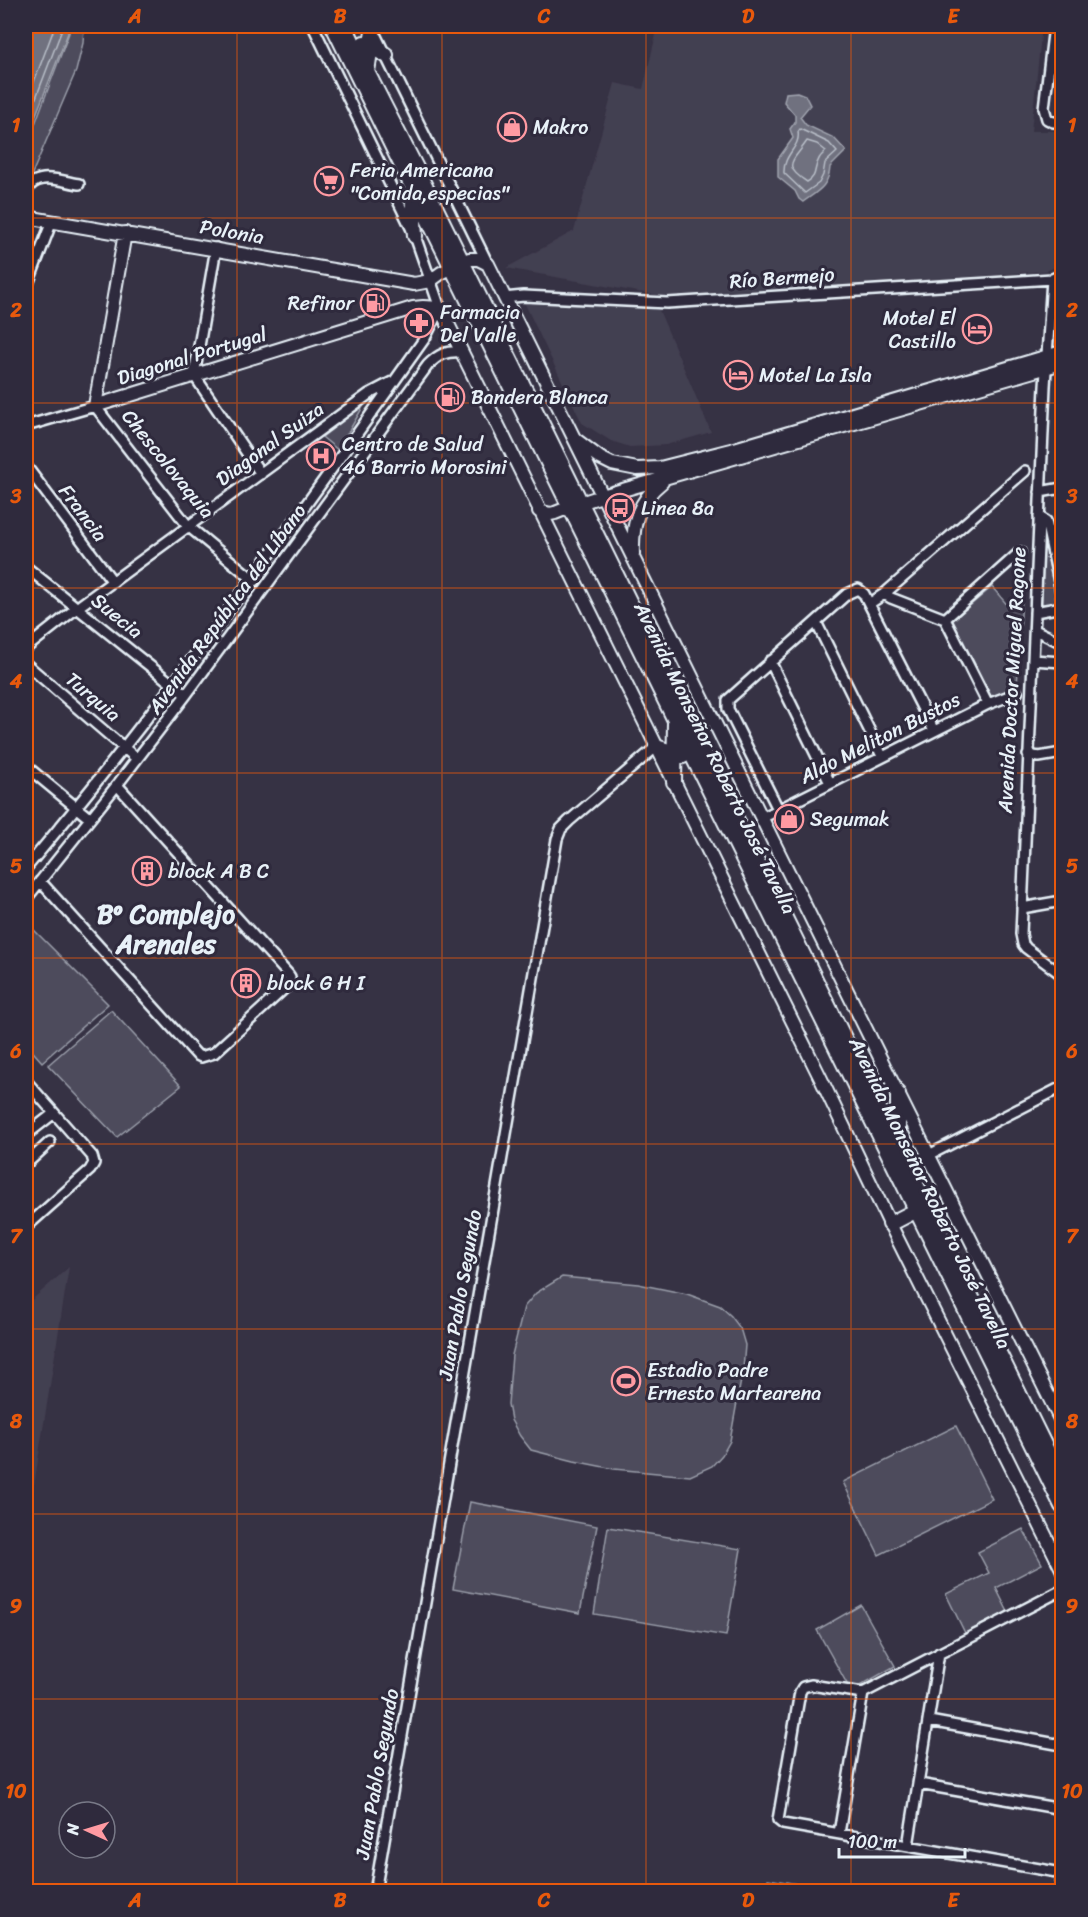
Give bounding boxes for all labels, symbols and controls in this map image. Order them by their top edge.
text: A [127,0,142,34]
text: B [334,0,347,34]
text: C [537,0,551,34]
text: D [742,0,755,34]
text: E [947,0,960,34]
text: 1 [12,108,21,143]
text: 1 [1068,108,1077,143]
place label: Makro [533,110,588,145]
shop icon: Makro [496,111,528,143]
place label: Feria Americana "Comida,especias" [350,153,511,211]
supermarket icon: Feria Americana "Comida,especias" [313,165,345,197]
street label: Polonia [197,209,267,255]
street label: Río Bermejo [728,257,836,299]
place label: Refinor [288,286,356,321]
fuel station icon: Refinor [359,287,391,319]
text: 2 [9,293,22,328]
text: 2 [1065,293,1078,328]
place label: Farmacia Del Valle [440,295,520,353]
place label: Motel El Castillo [883,301,956,359]
pharmacy icon: Farmacia Del Valle [403,307,435,339]
hotel icon: Motel El Castillo [961,313,993,345]
street label: Diagonal Portugal [113,316,272,395]
place label: Motel La Isla [759,358,872,393]
hotel icon: Motel La Isla [722,359,754,391]
place label: Bandera Blanca [471,380,609,415]
fuel station icon: Bandera Blanca [434,381,466,413]
street label: Diagonal Suiza [208,392,332,496]
street label: Chescolovaquia [112,401,224,527]
place label: Centro de Salud 46 Barrio Morosini [342,427,508,485]
hospital icon: Centro de Salud 46 Barrio Morosini [305,440,337,472]
street label: Francia [49,476,117,550]
text: 3 [10,479,22,514]
text: 3 [1066,479,1078,514]
place label: Linea 8a [641,491,714,526]
bus stop icon: Linea 8a [604,492,636,524]
street label: Avenida República del Líbano [138,496,316,723]
street label: Avenida Doctor Miguel Ragone [987,546,1036,815]
street label: Suecia [83,584,151,648]
street label: Avenida Monseñor Roberto José Tavella [623,595,806,920]
street label: Turquia [57,663,129,731]
text: 4 [9,664,23,699]
text: 4 [1065,664,1079,699]
street label: Aldo Meliton Bustos [792,682,967,794]
place label: Segumak [810,802,890,837]
shop icon: Segumak [773,803,805,835]
text: 5 [10,849,22,884]
text: 5 [1066,849,1078,884]
place label: block A B C [168,854,270,889]
building icon: block A B C [131,855,163,887]
district label: Bº Complejo Arenales [97,891,235,967]
place label: block G H I [267,966,366,1001]
building icon: block G H I [230,967,262,999]
street label: Avenida Monseñor Roberto José Tavella [838,1030,1021,1355]
text: 6 [9,1034,22,1069]
text: 6 [1065,1034,1078,1069]
street label: Juan Pablo Segundo [428,1207,492,1384]
text: 7 [10,1219,23,1254]
text: 7 [1066,1219,1079,1254]
place label: Estadio Padre Ernesto Martearena [647,1353,821,1411]
sports icon: Estadio Padre Ernesto Martearena [610,1365,642,1397]
text: 8 [9,1404,23,1439]
text: 8 [1065,1404,1079,1439]
text: 9 [10,1589,22,1624]
text: 9 [1066,1589,1078,1624]
street label: Juan Pablo Segundo [345,1686,409,1863]
text: 10 [5,1774,27,1809]
text: 10 [1061,1774,1083,1809]
north arrow [57,1800,117,1860]
scale bar [839,1821,965,1859]
text: N [58,1822,87,1837]
text: 100 m [848,1826,897,1858]
text: A [127,1883,142,1917]
text: B [334,1883,347,1917]
text: C [537,1883,551,1917]
text: D [742,1883,755,1917]
text: E [947,1883,960,1917]

